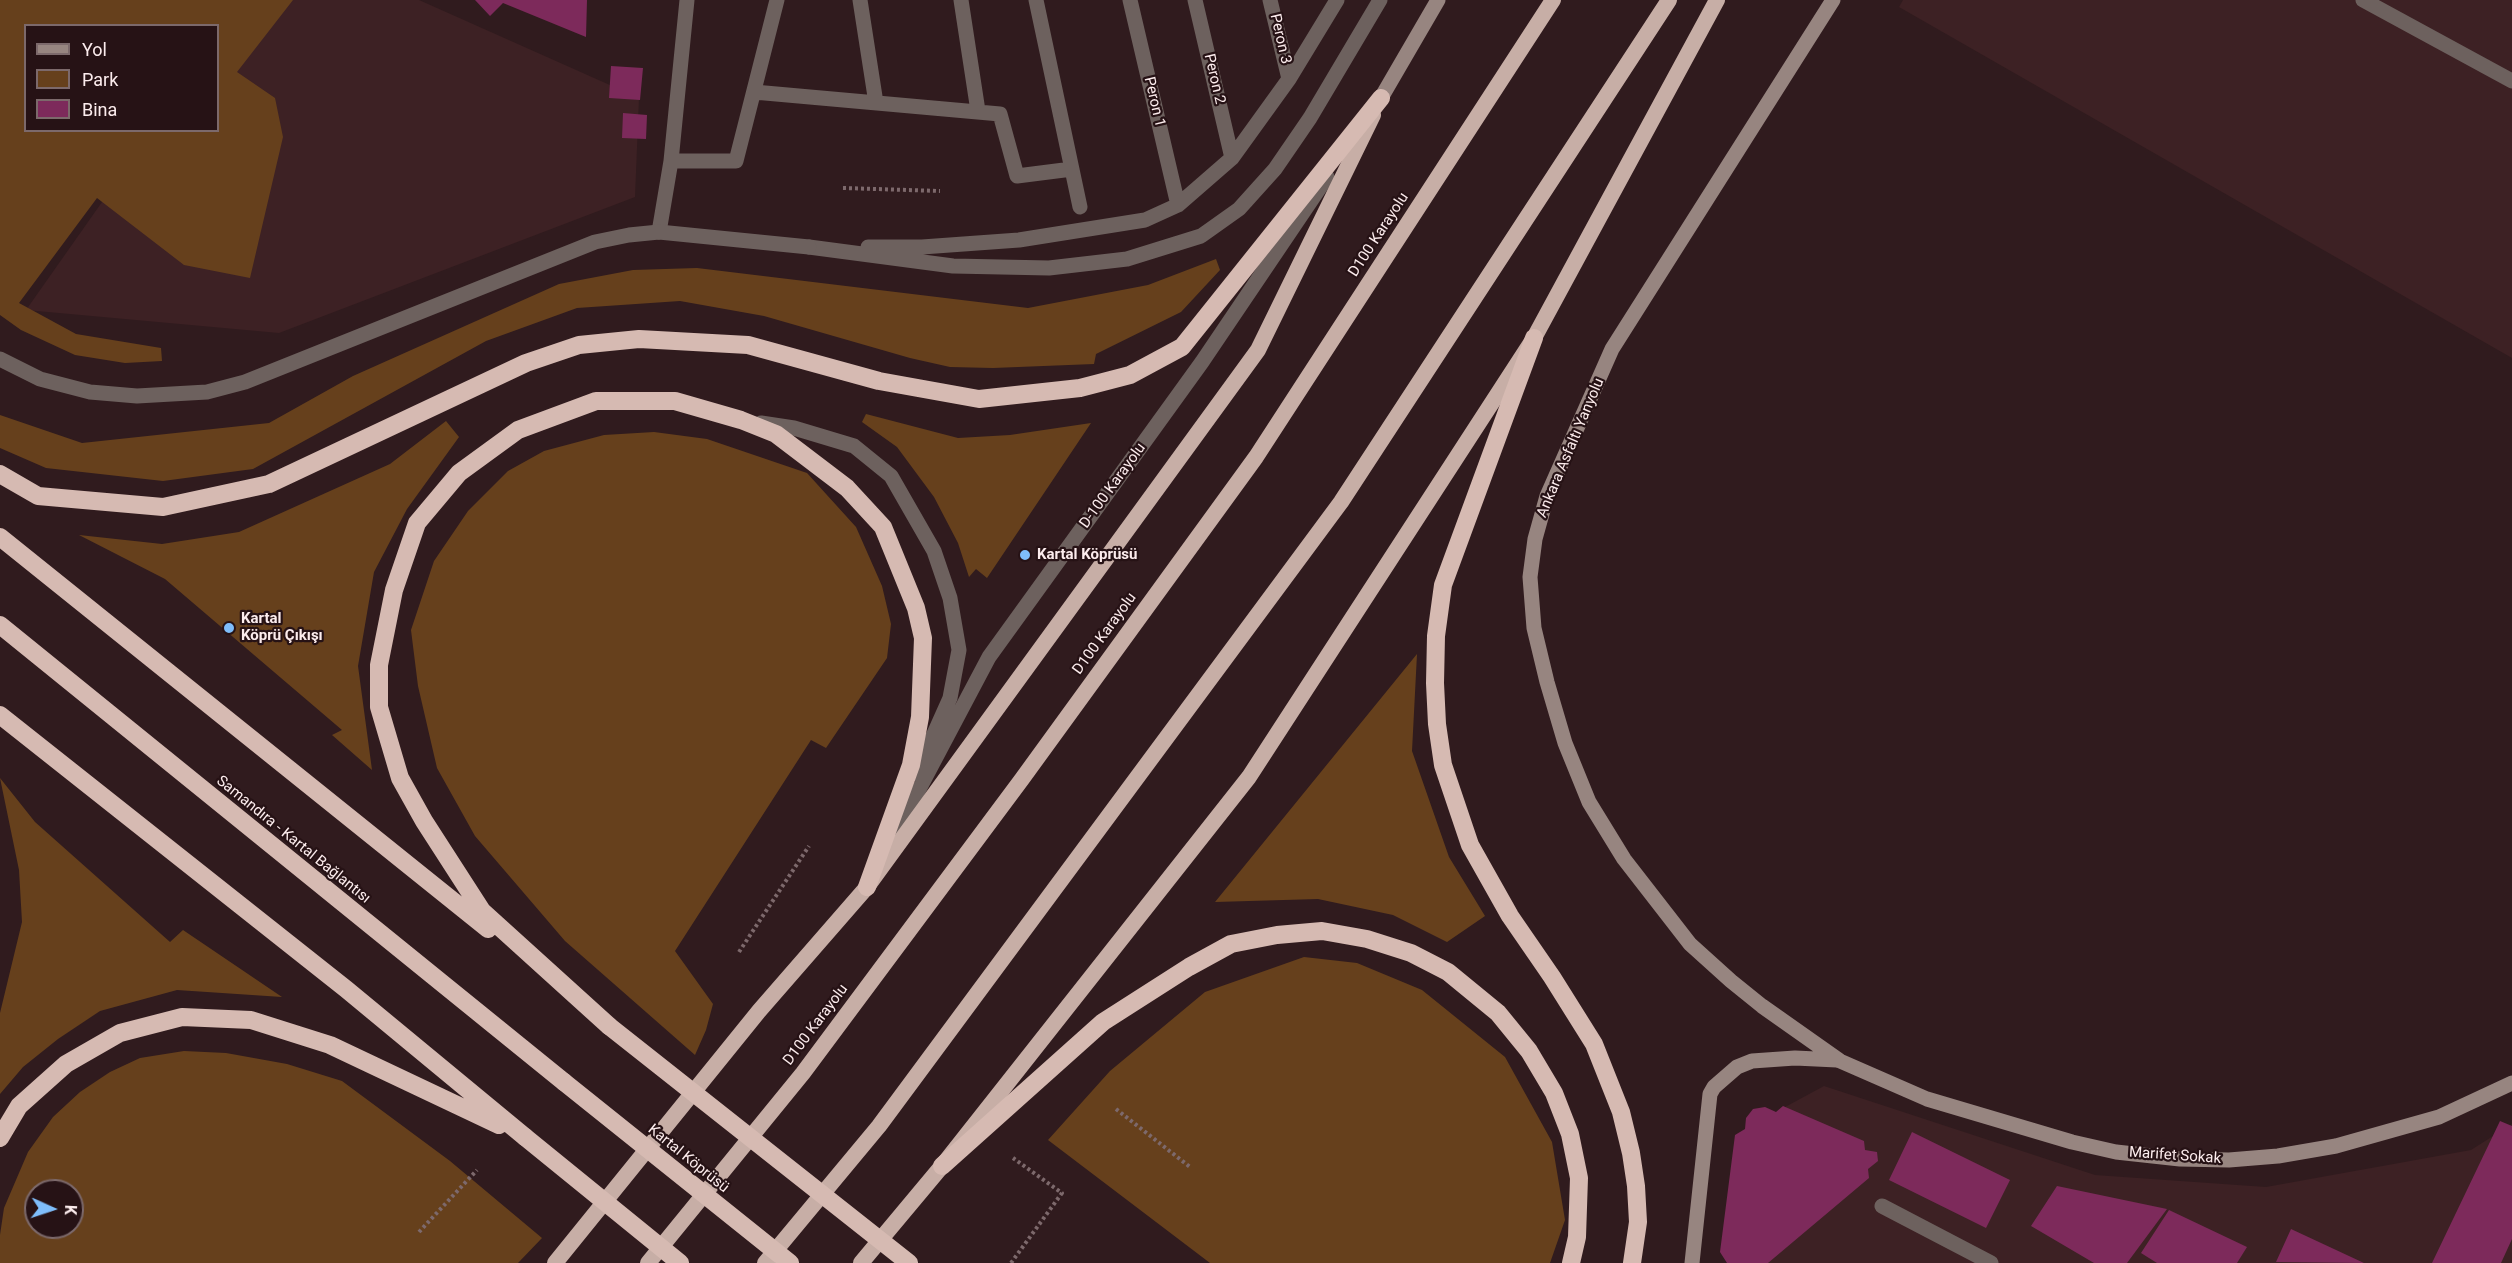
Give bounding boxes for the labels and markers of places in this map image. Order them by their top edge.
place label: Kartal Köprüsü [1037,546,1137,564]
marker: Kartal Köprüsü [1018,548,1032,562]
place label: Kartal Köprü Çıkışı [241,610,323,645]
marker: Kartal Köprü Çıkışı [222,621,236,635]

